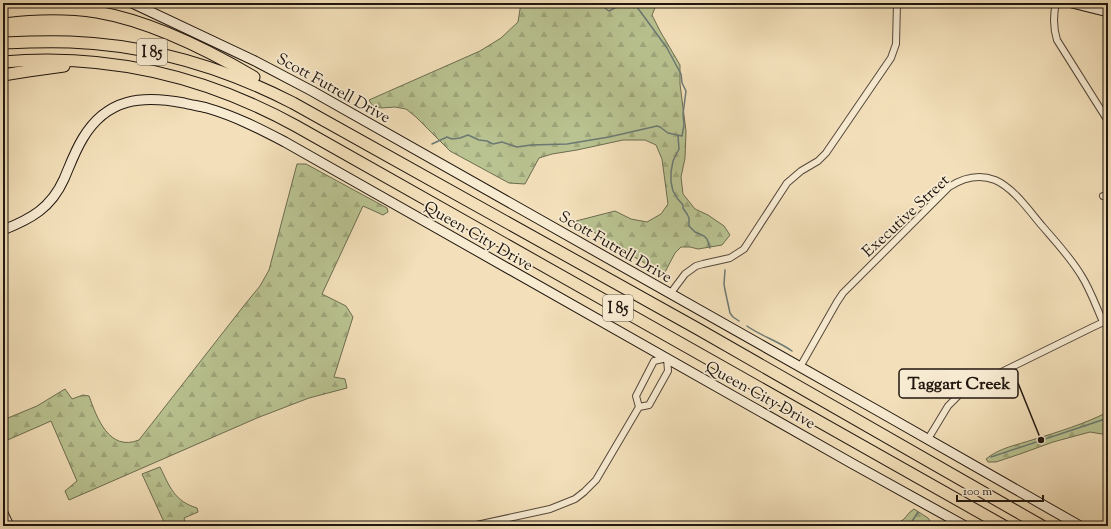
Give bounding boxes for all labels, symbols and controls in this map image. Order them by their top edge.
road number: I 85 [137,39,167,65]
street label: Scott Futrell Drive [272,48,394,130]
street label: Executive Street [858,170,956,264]
street label: Queen City Drive [419,196,537,278]
street label: Scott Futrell Drive [554,206,676,290]
road number: I 85 [603,295,633,321]
street label: Queen City Drive [700,356,819,436]
callout: Taggart Creek [899,369,1018,398]
text: Taggart Creek [908,373,1011,397]
scale bar [957,477,1043,503]
text: 100 m [963,483,992,501]

